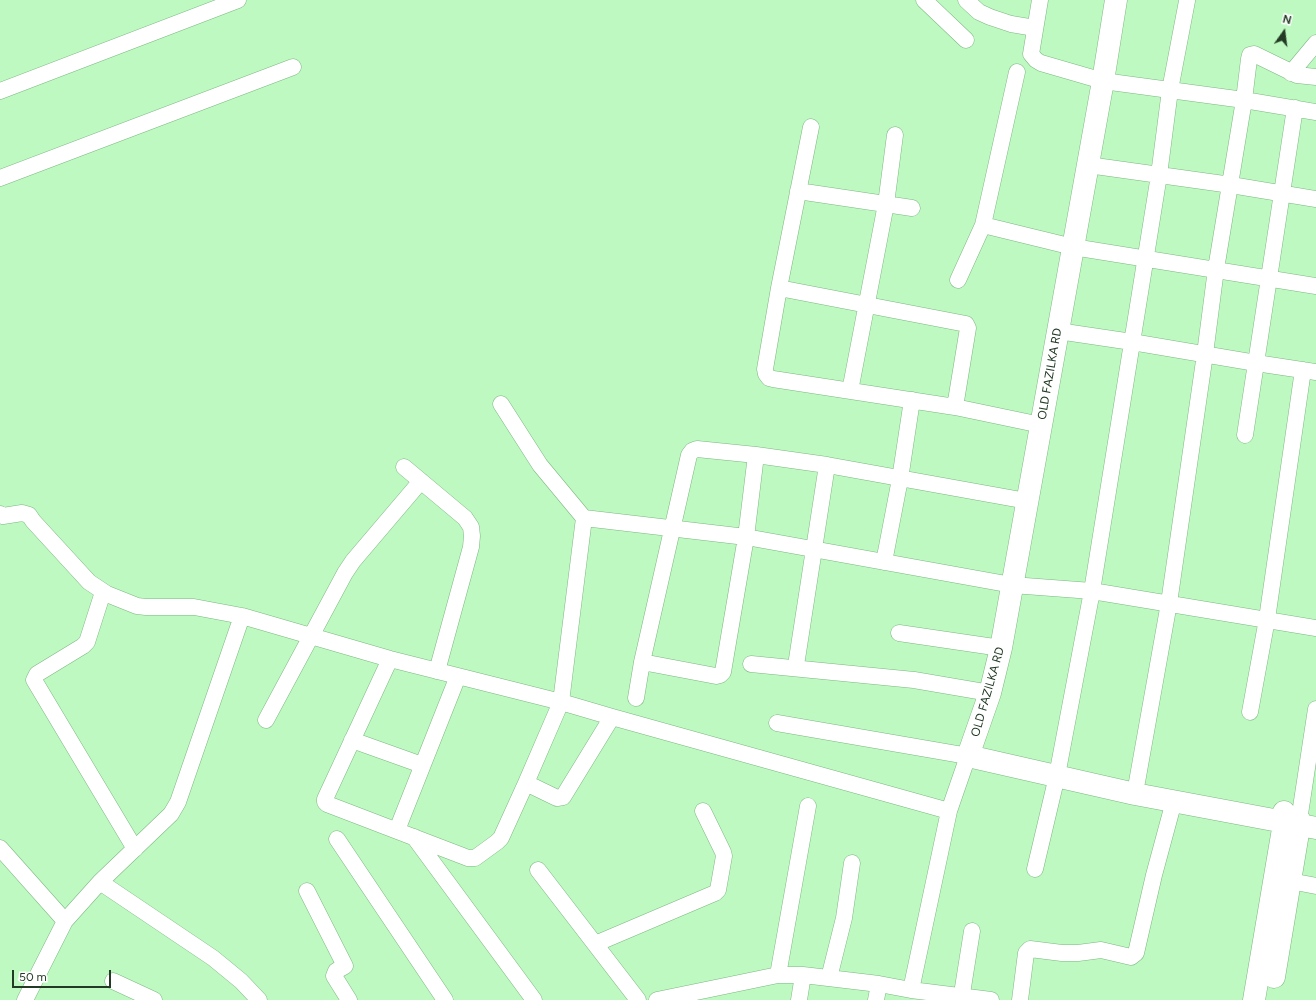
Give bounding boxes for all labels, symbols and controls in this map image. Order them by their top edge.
north arrow [1264,12,1304,52]
text: N [1281,13,1293,27]
street label: OLD FAZILKA RD [1035,327,1065,421]
street label: OLD FAZILKA RD [968,645,1008,739]
scale bar [14,962,113,988]
text: 50 m [19,970,47,984]

